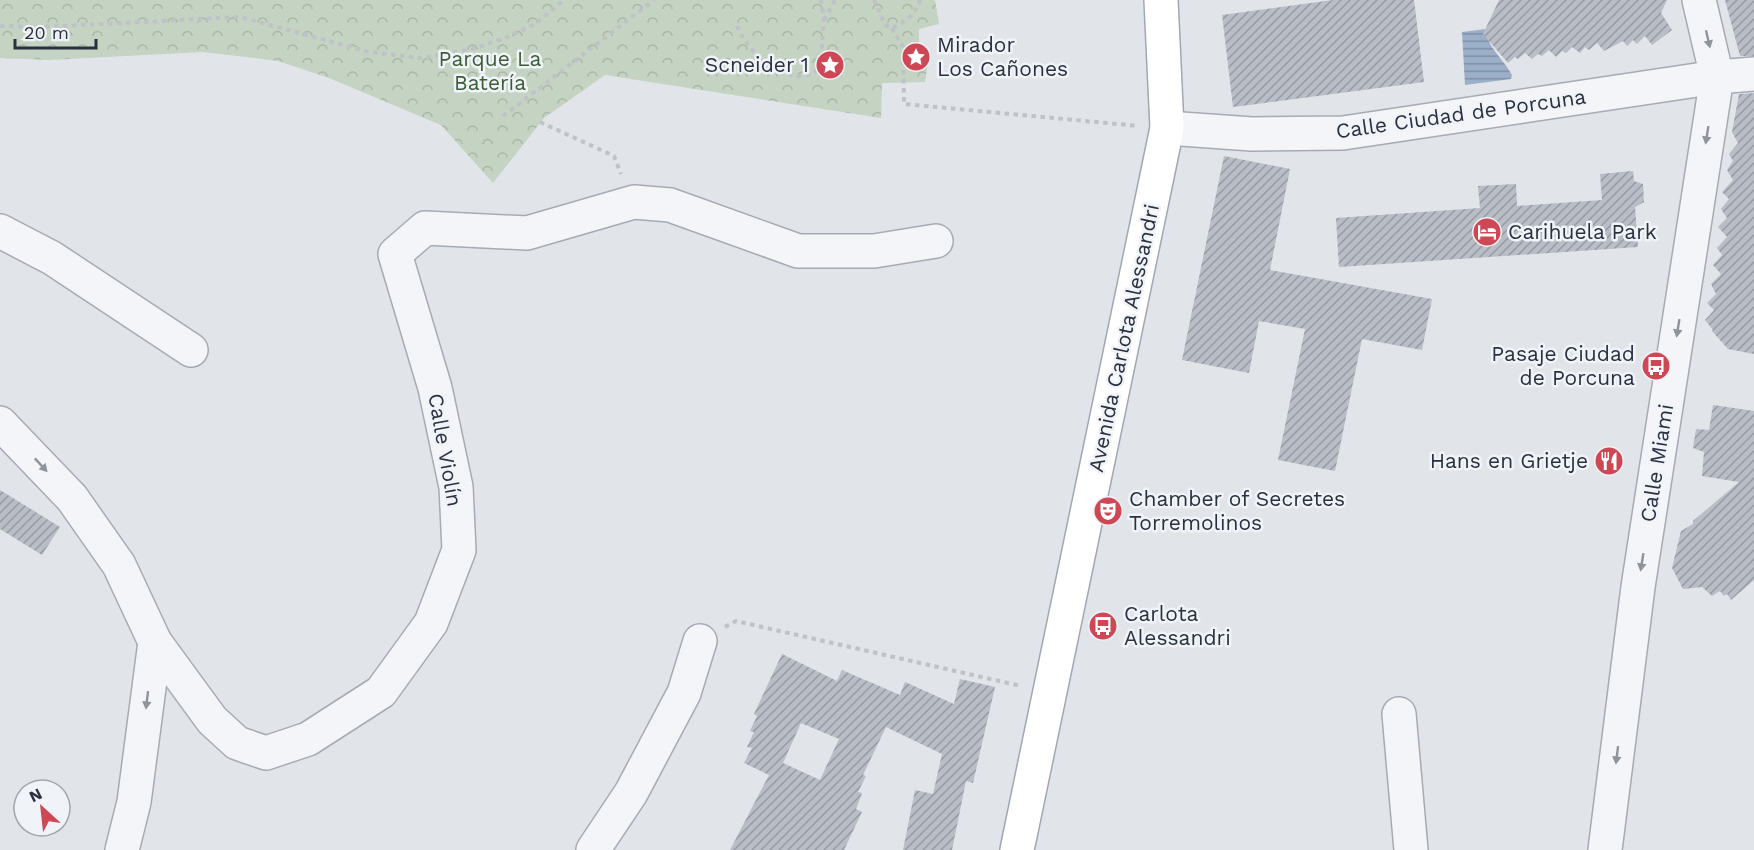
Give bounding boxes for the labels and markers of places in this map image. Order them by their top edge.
place label: Mirador Los Cañones [937,32,1068,81]
place icon: Mirador Los Cañones [900,41,932,73]
place icon: Scneider 1 [814,49,846,81]
place label: Scneider 1 [705,52,809,77]
hotel icon: Carihuela Park [1471,216,1503,248]
place label: Carihuela Park [1508,219,1657,244]
place label: Pasaje Ciudad de Porcuna [1491,341,1635,390]
bus stop icon: Pasaje Ciudad de Porcuna [1640,350,1672,382]
restaurant icon: Hans en Grietje [1593,445,1625,477]
place label: Hans en Grietje [1430,448,1588,473]
place label: Chamber of Secretes Torremolinos [1129,486,1345,535]
theatre icon: Chamber of Secretes Torremolinos [1092,495,1124,527]
place label: Carlota Alessandri [1124,601,1231,650]
bus stop icon: Carlota Alessandri [1087,610,1119,642]

